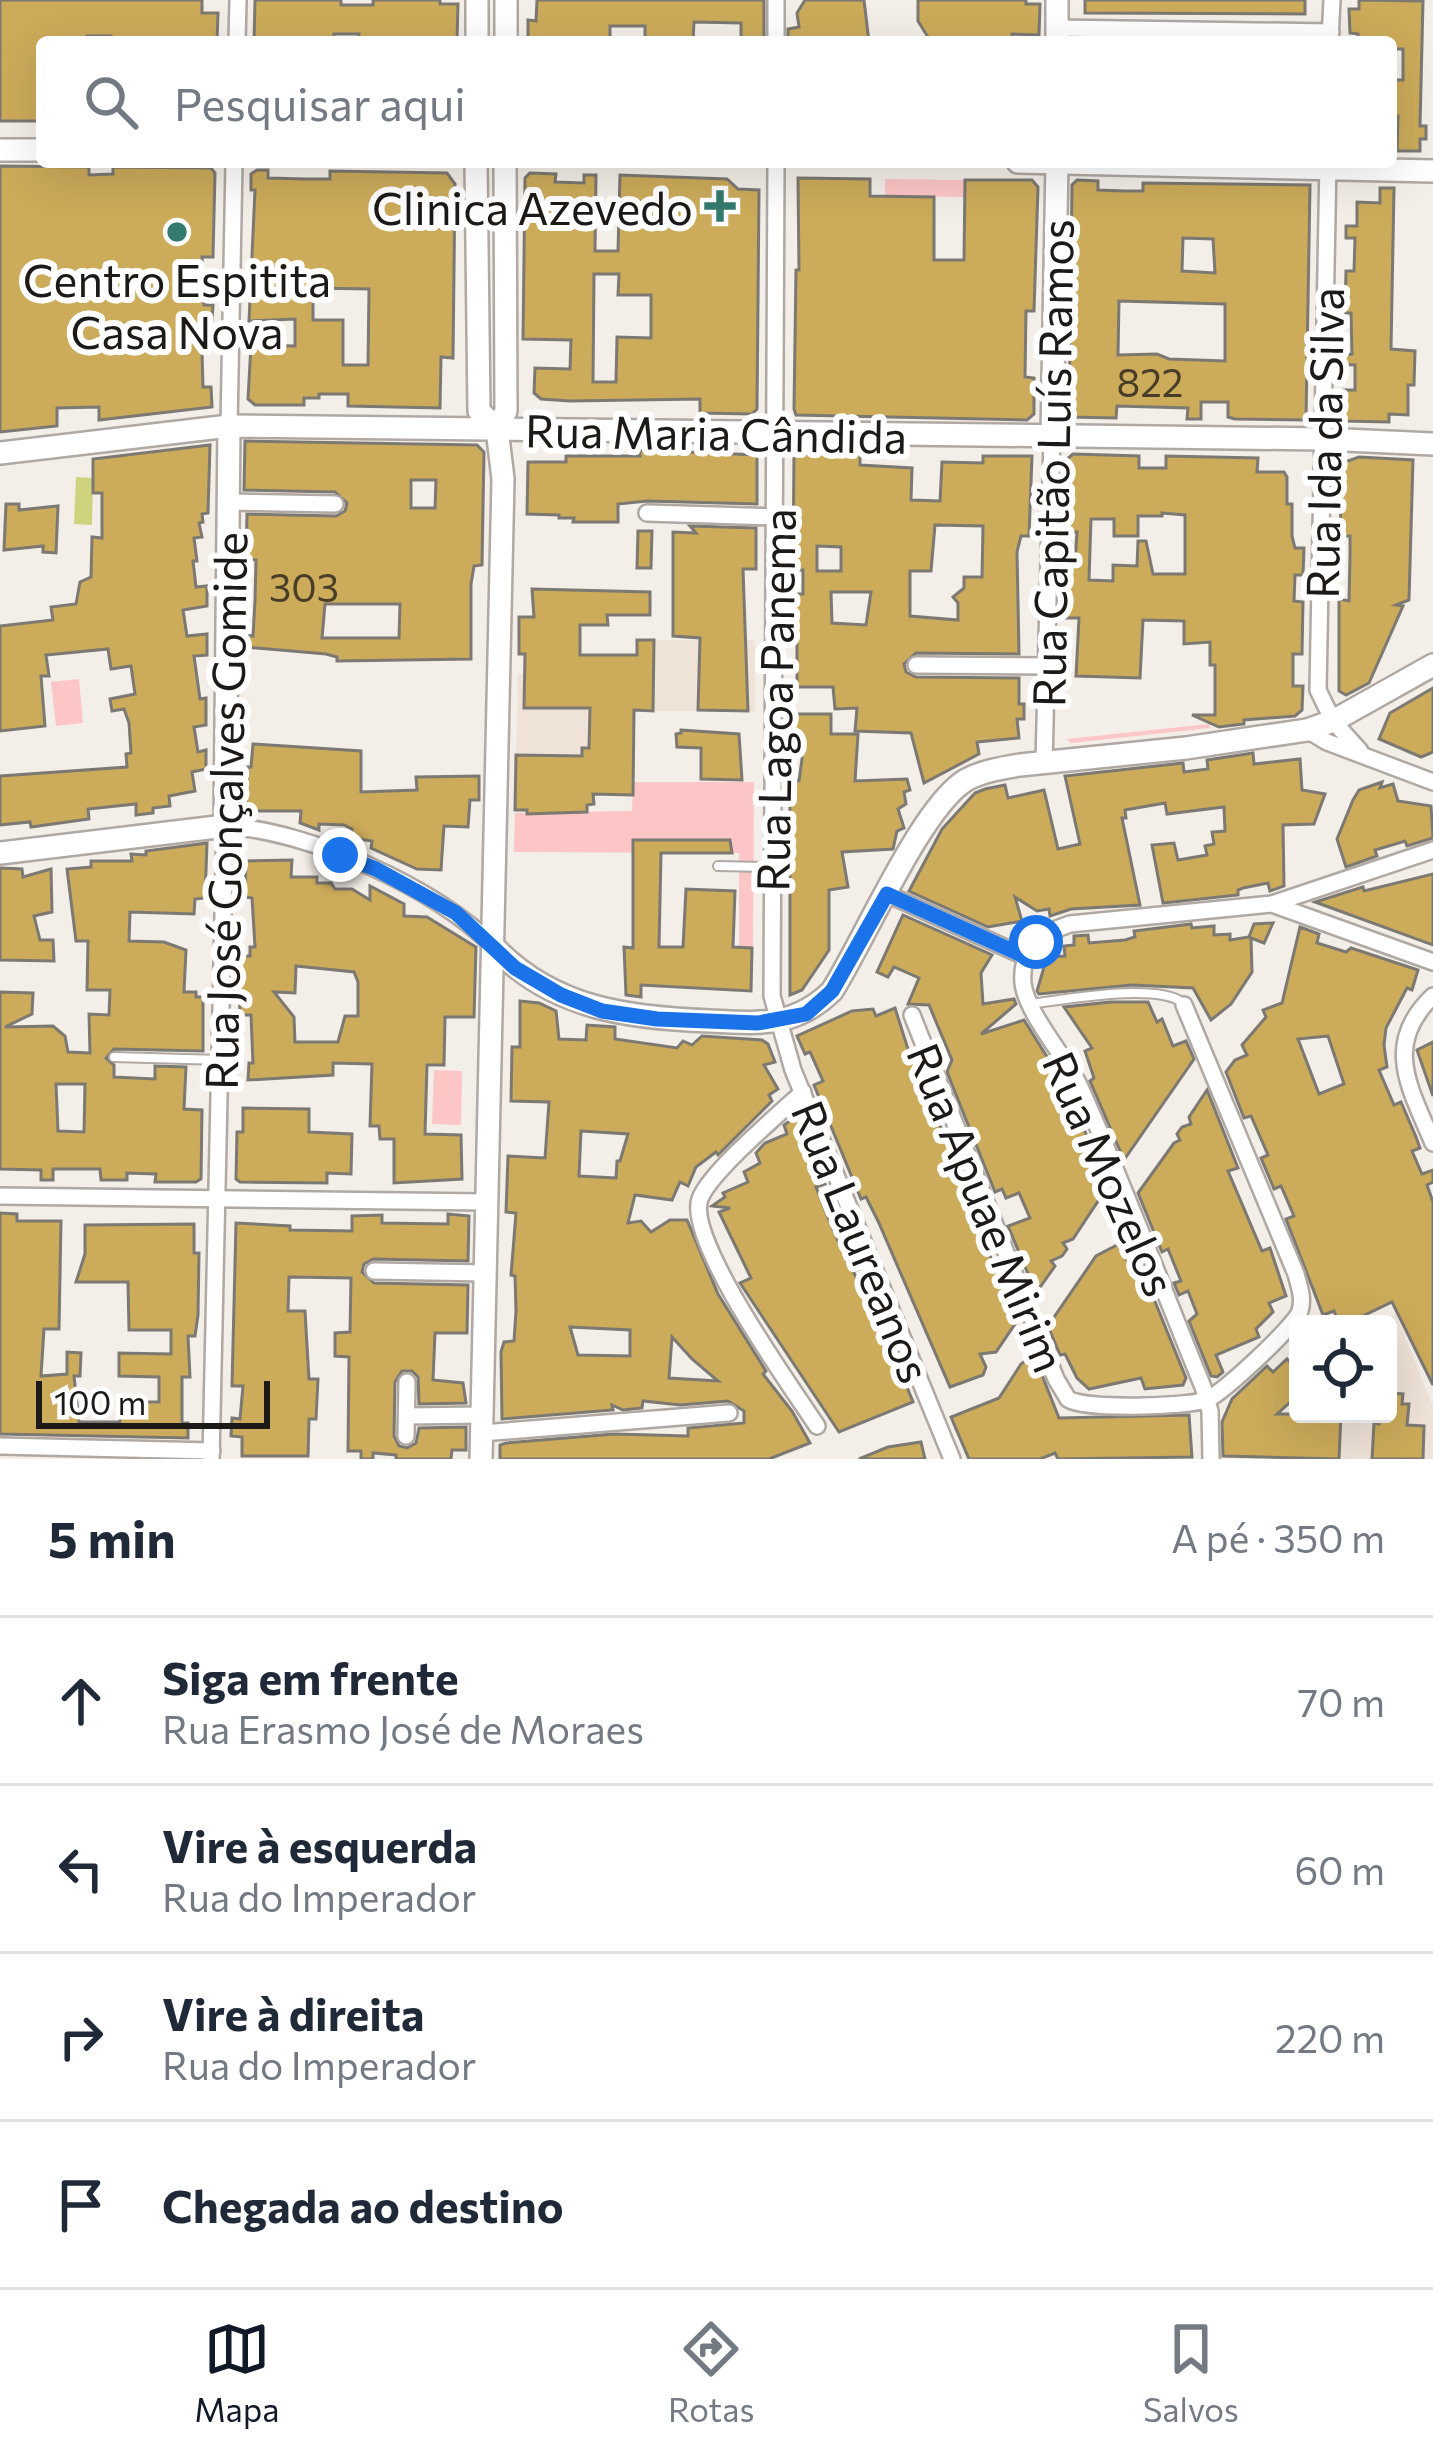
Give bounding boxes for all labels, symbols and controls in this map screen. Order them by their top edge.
search box [36,36,1397,168]
icon: search [78,69,144,135]
text: Pesquisar aqui [174,75,466,130]
place label: Clinica Azevedo [372,179,693,234]
marker: Clinica Azevedo [704,190,736,222]
street label: Rua Capitão Luís Ramos [1019,218,1083,708]
marker: Centro Espitita Casa Nova [164,219,190,245]
place label: Centro Espitita Casa Nova [23,251,331,358]
street label: Rua Ida da Silva [1293,287,1353,599]
house number: 822 [1117,357,1183,405]
street label: Rua Maria Cândida [525,401,907,463]
street label: Rua Lagoa Panema [743,508,805,892]
street label: Rua José Gonçalves Gomide [192,532,257,1090]
house number: 303 [269,562,339,610]
route end [313,828,367,882]
route start [1009,915,1063,969]
street label: Rua Apuae Mirim [897,1035,1079,1379]
street label: Rua Mozelos [1033,1042,1189,1304]
street label: Rua Laureanos [782,1092,944,1390]
map controls [1289,1315,1397,1423]
button: locate [1289,1315,1397,1423]
scale bar [36,1375,270,1428]
text: 100 m [54,1381,146,1422]
text: 5 min [48,1506,176,1569]
text: A pé · 350 m [1171,1513,1385,1561]
text: Siga em frente [162,1649,459,1704]
icon: ahead [48,1668,114,1734]
text: 70 m [1298,1677,1385,1725]
text: Rua Erasmo José de Moraes [162,1704,644,1752]
text: Vire à esquerda [162,1817,477,1872]
icon: left [48,1836,114,1902]
text: 60 m [1294,1845,1385,1893]
text: Rua do Imperador [162,1872,476,1920]
text: Vire à direita [162,1985,425,2040]
icon: right [48,2004,114,2070]
text: 220 m [1275,2013,1385,2061]
text: Rua do Imperador [162,2040,476,2088]
icon: arrive [48,2172,114,2238]
text: Chegada ao destino [162,2177,564,2232]
tab: Mapa [194,2316,280,2429]
tab: Rotas [668,2316,754,2429]
tab: Salvos [1143,2316,1239,2429]

